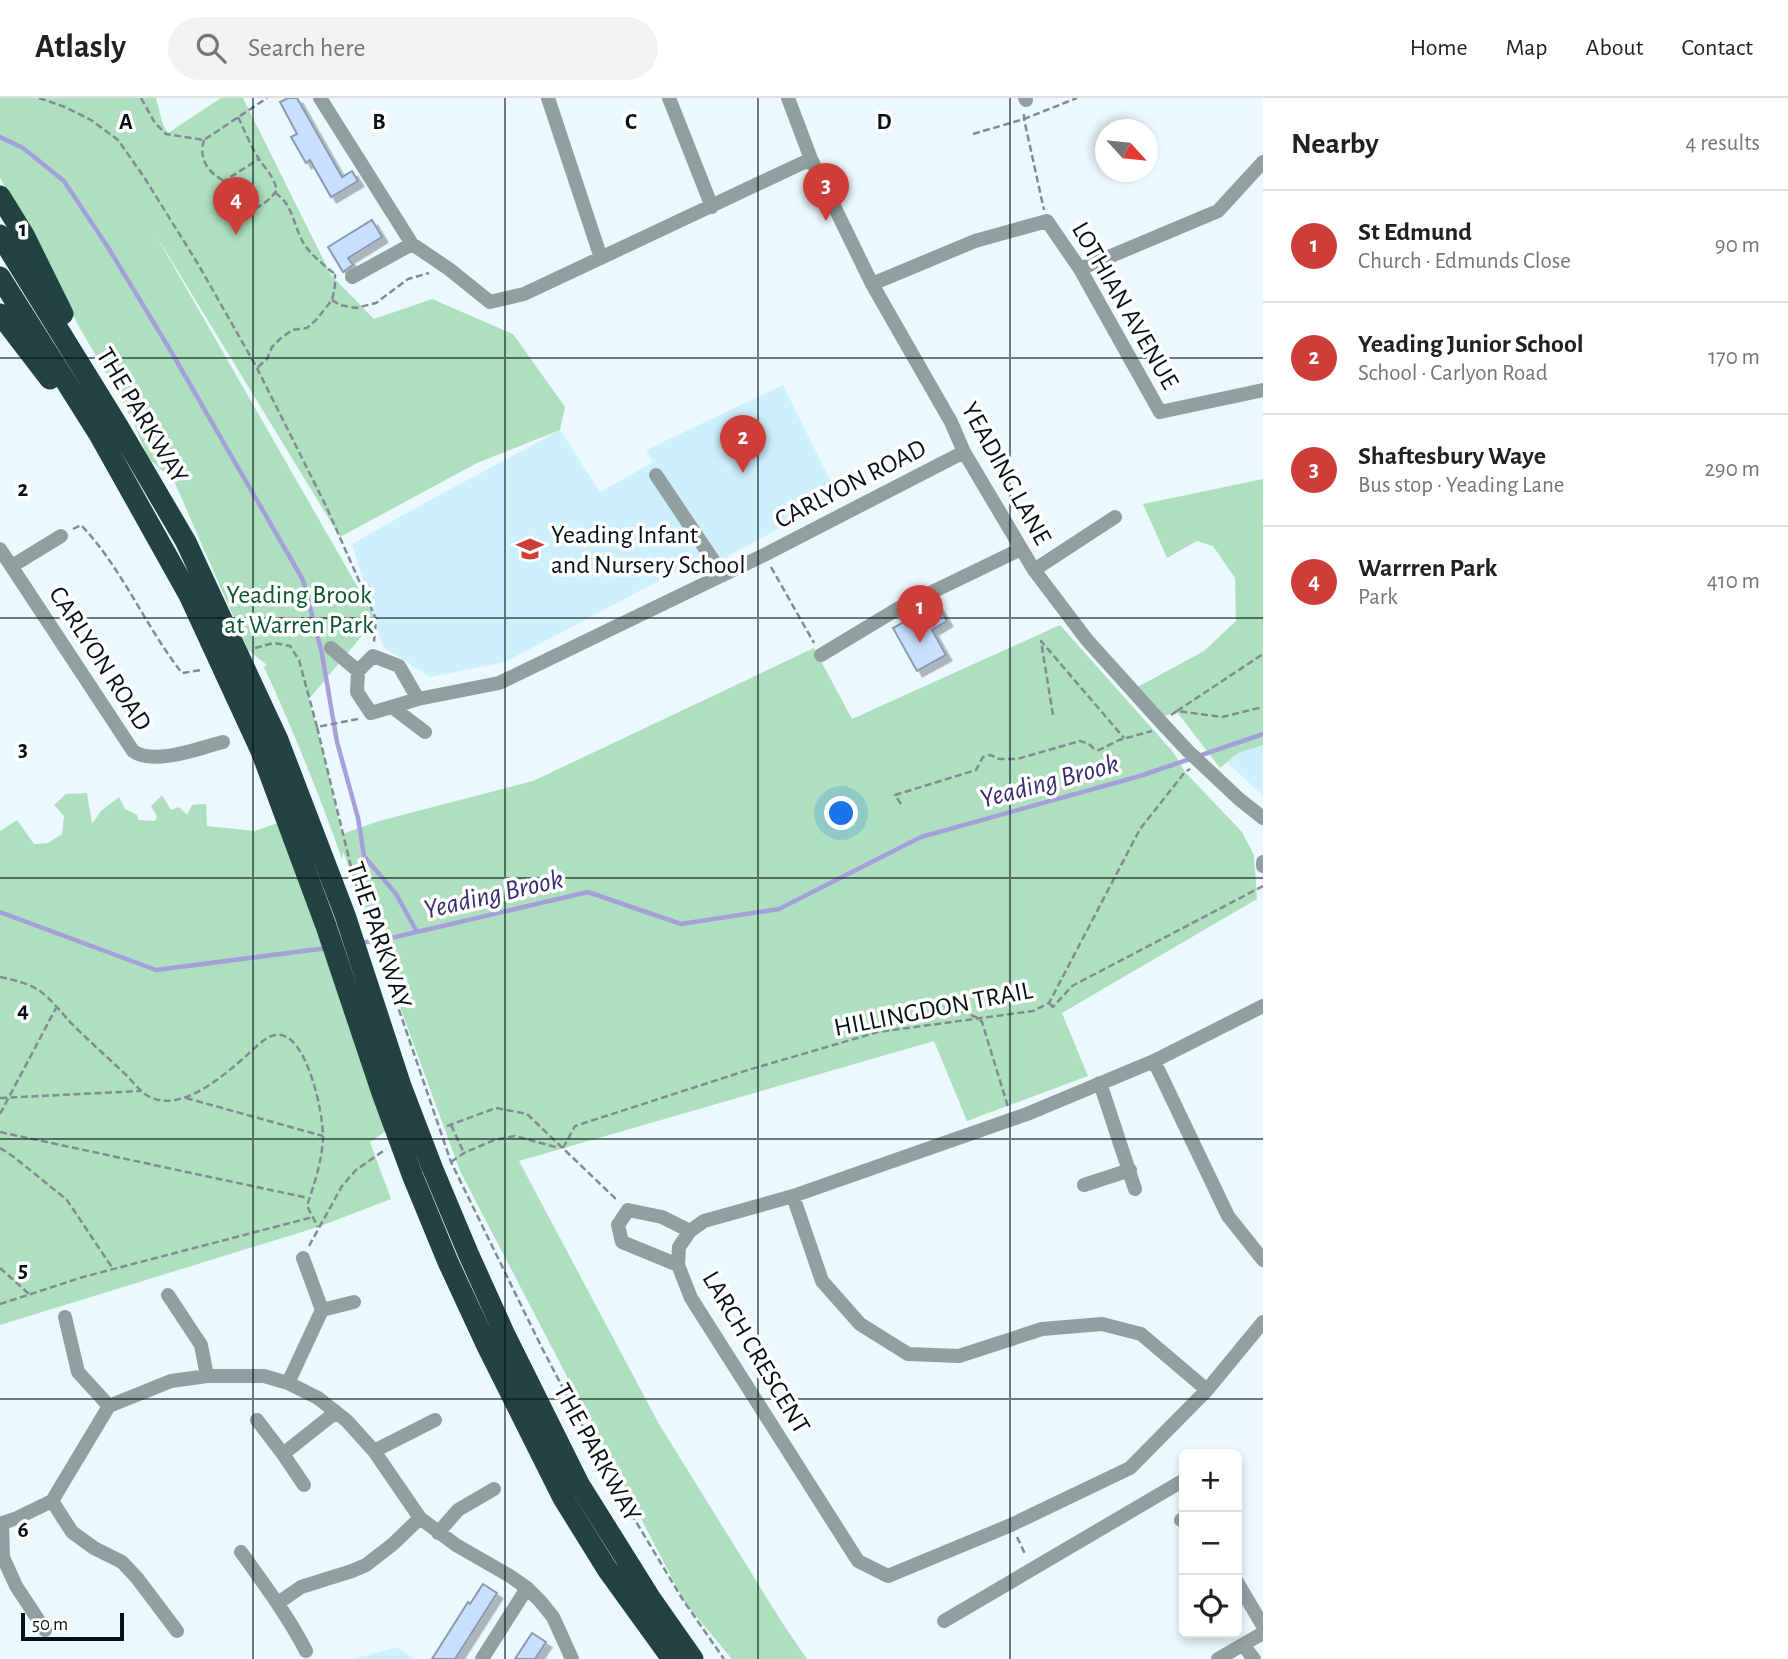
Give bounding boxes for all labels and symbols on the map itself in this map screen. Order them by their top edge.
text: A [119,111,133,134]
text: B [372,111,386,134]
text: C [625,111,637,134]
text: D [876,111,892,134]
north arrow [1095,119,1158,182]
pin: 3 [803,163,849,221]
pin: 4 [213,177,259,235]
text: 1 [19,218,27,241]
street label: LOTHIAN AVENUE [1067,218,1183,393]
street label: THE PARKWAY [91,343,193,488]
street label: YEADING LANE [956,398,1056,549]
pin: 2 [720,415,766,473]
street label: CARLYON ROAD [771,435,930,533]
text: 2 [18,478,29,501]
place label: Yeading Infant and Nursery School [551,522,746,578]
school or university icon: Yeading Infant and Nursery School [515,534,545,564]
street label: CARLYON ROAD [44,582,156,735]
park label: Yeading Brook at Warren Park [224,582,374,638]
pin: 1 [897,585,943,643]
text: 3 [18,738,28,761]
water label: Yeading Brook [977,750,1122,814]
your location [824,796,858,830]
street label: THE PARKWAY [342,859,416,1012]
water label: Yeading Brook [421,865,566,925]
street label: HILLINGDON TRAIL [832,977,1035,1041]
text: 4 [17,999,29,1022]
text: 5 [18,1259,28,1282]
street label: LARCH CRESCENT [697,1267,815,1439]
street label: THE PARKWAY [549,1379,646,1526]
text: 6 [17,1519,29,1542]
scale bar [21,1610,124,1642]

